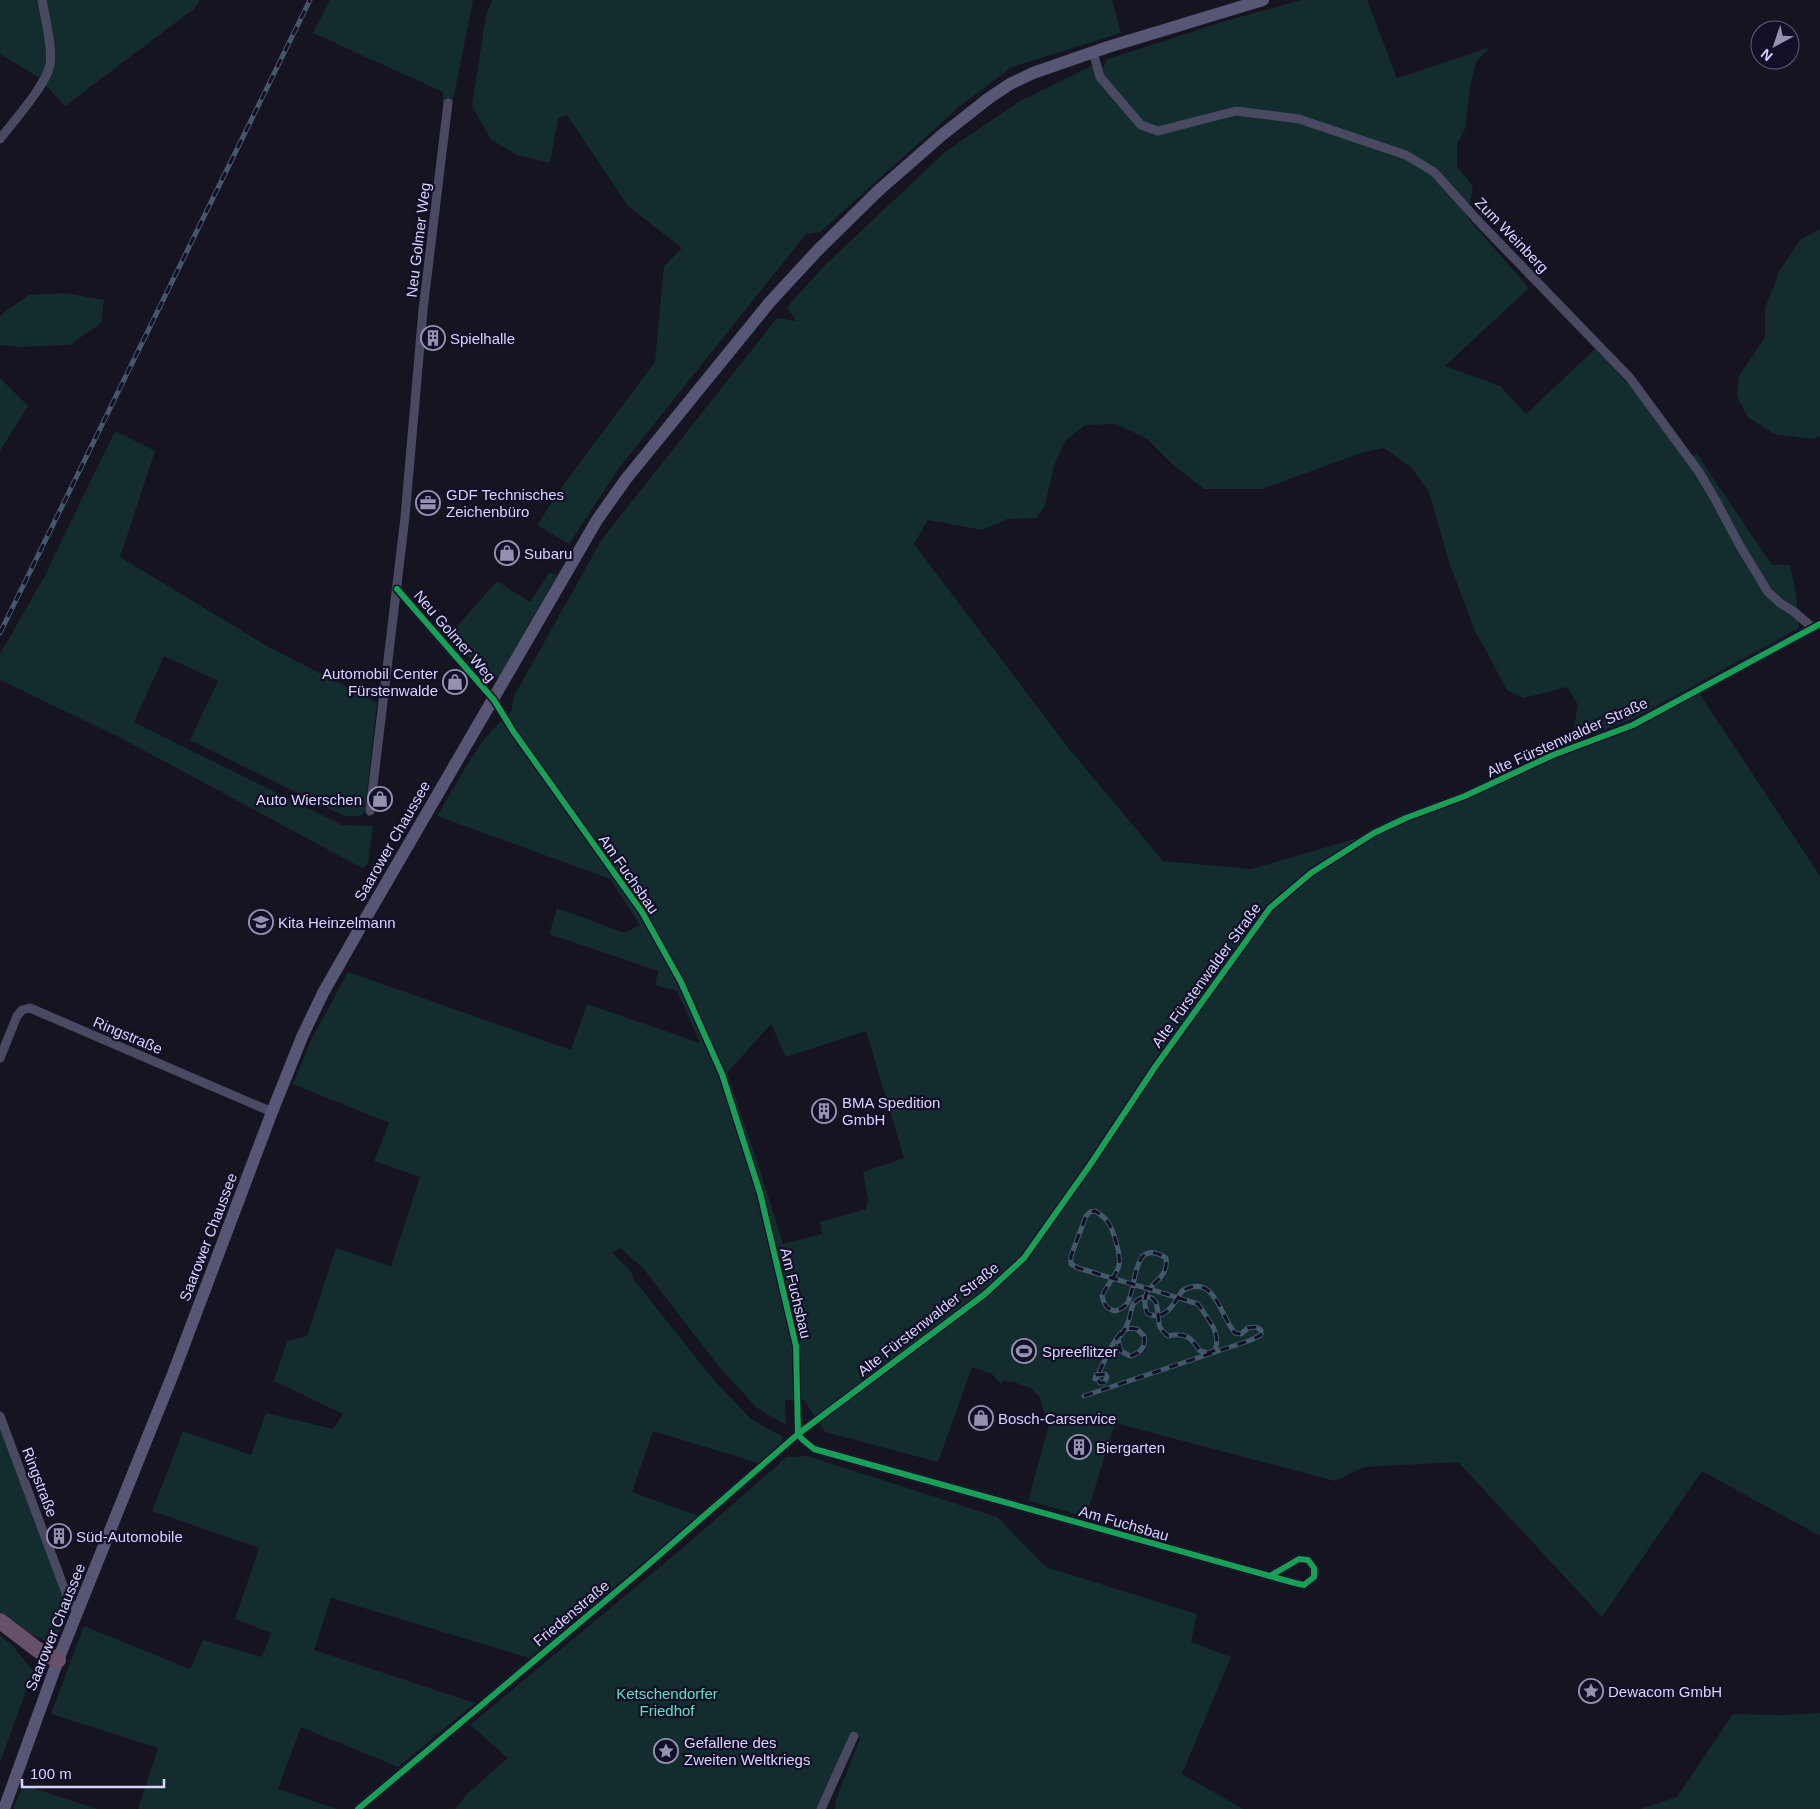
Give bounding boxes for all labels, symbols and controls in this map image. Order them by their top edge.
north arrow [1750,20,1800,70]
text: N [1758,46,1776,64]
street label: Neu Golmer Weg [403,182,433,298]
street label: Zum Weinberg [1472,194,1552,276]
building icon: Spielhalle [420,325,446,351]
place label: Spielhalle [450,330,515,347]
place label: GDF Technisches Zeichenbüro [446,486,564,520]
office icon: GDF Technisches Zeichenbüro [415,490,441,516]
shop icon: Subaru [494,540,520,566]
place label: Subaru [524,545,572,562]
street label: Neu Golmer Weg [411,587,499,685]
place label: Automobil Center Fürstenwalde [322,665,438,699]
shop icon: Automobil Center Fürstenwalde [442,669,468,695]
street label: Alte Fürstenwalder Straße [1484,694,1650,780]
street label: Saarower Chaussee [351,778,433,904]
shop icon: Auto Wierschen [367,786,393,812]
place label: Auto Wierschen [256,791,362,808]
street label: Am Fuchsbau [595,831,663,917]
street label: Alte Fürstenwalder Straße [1148,900,1264,1050]
school or university icon: Kita Heinzelmann [248,909,274,935]
place label: Kita Heinzelmann [278,914,396,931]
street label: Ringstraße [91,1013,165,1057]
place label: BMA Spedition GmbH [842,1094,940,1128]
building icon: BMA Spedition GmbH [811,1098,837,1124]
street label: Saarower Chaussee [176,1171,240,1303]
street label: Am Fuchsbau [777,1246,815,1340]
street label: Alte Fürstenwalder Straße [854,1259,1002,1379]
sports icon: Spreeflitzer [1011,1338,1037,1364]
place label: Spreeflitzer [1042,1343,1118,1360]
shop icon: Bosch-Carservice [968,1405,994,1431]
place label: Bosch-Carservice [998,1410,1116,1427]
building icon: Biergarten [1066,1434,1092,1460]
place label: Biergarten [1096,1439,1165,1456]
street label: Ringstraße [19,1445,61,1519]
street label: Am Fuchsbau [1077,1502,1171,1544]
building icon: Süd-Automobile [46,1523,72,1549]
place label: Süd-Automobile [76,1528,183,1545]
street label: Saarower Chaussee [22,1561,88,1693]
street label: Friedenstraße [530,1576,612,1650]
place icon: Dewacom GmbH [1578,1678,1604,1704]
place label: Dewacom GmbH [1608,1683,1722,1700]
park label: Ketschendorfer Friedhof [616,1685,718,1719]
place label: Gefallene des Zweiten Weltkriegs [684,1734,810,1768]
place icon: Gefallene des Zweiten Weltkriegs [653,1738,679,1764]
scale bar [22,1756,165,1788]
text: 100 m [30,1765,72,1782]

